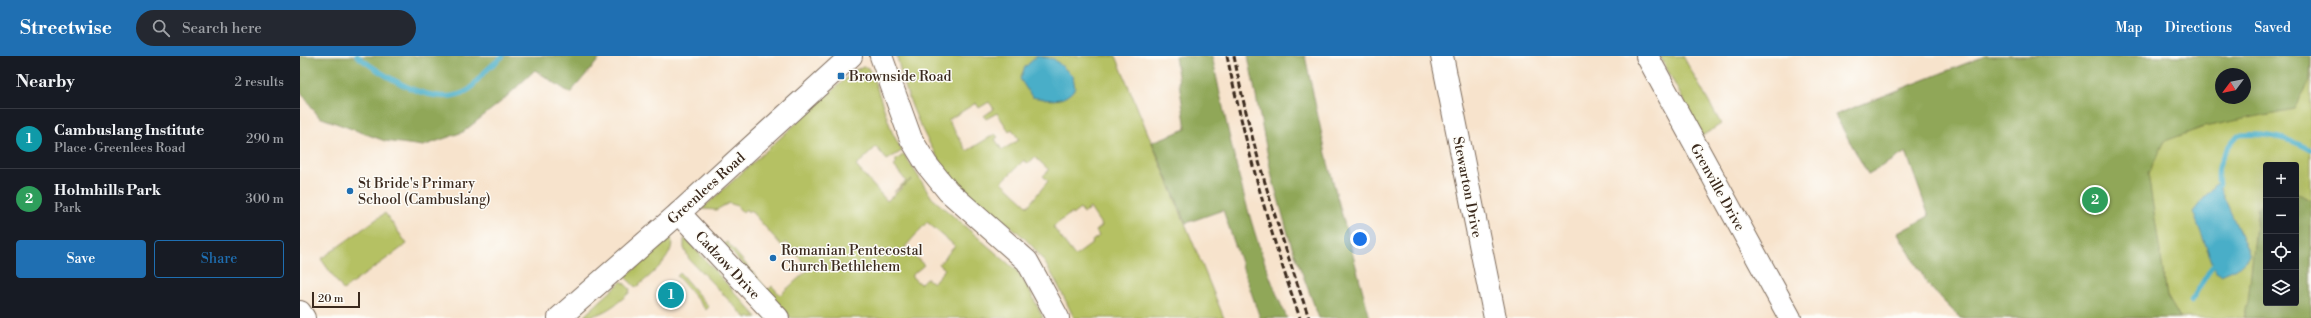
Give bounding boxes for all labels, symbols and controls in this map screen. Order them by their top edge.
search box [136,10,416,46]
text: Streetwise [20,16,112,40]
icon: search [150,17,172,39]
text: Search here [182,19,262,38]
text: Map [2115,19,2143,37]
text: Directions [2165,19,2232,37]
text: Saved [2254,19,2291,37]
place label: Brownside Road [848,68,951,86]
north arrow [2215,68,2251,104]
text: Nearby [16,71,75,93]
marker: Brownside Road [836,71,846,81]
text: 2 results [235,74,284,90]
text: Cambuslang Institute [54,121,204,140]
text: 1 [26,131,32,147]
text: 290 m [246,131,284,147]
street label: Stewarton Drive [1448,135,1486,239]
text: Place · Greenlees Road [54,140,185,156]
street label: Grenville Drive [1686,141,1749,234]
street label: Greenlees Road [664,149,749,228]
map controls [2263,162,2299,306]
button: + [2263,162,2299,198]
place label: St Bride's Primary School (Cambuslang) [358,175,491,209]
text: Holmhills Park [54,181,161,200]
pin: 2 [2082,185,2108,215]
marker: St Bride's Primary School (Cambuslang) [345,186,355,196]
text: 2 [25,191,33,207]
text: 300 m [246,191,284,207]
button: − [2263,198,2299,234]
text: Park [54,200,81,216]
street label: Cadzow Drive [691,228,764,304]
your location [1350,229,1370,249]
button: locate [2263,234,2299,270]
button: Save [16,240,146,278]
button: Share [154,240,284,278]
place label: Romanian Pentecostal Church Bethlehem [781,242,923,276]
marker: Romanian Pentecostal Church Bethlehem [768,253,778,263]
button: layers [2263,270,2299,306]
pin: 1 [658,280,684,310]
scale bar [312,290,360,309]
text: 20 m [318,292,343,306]

